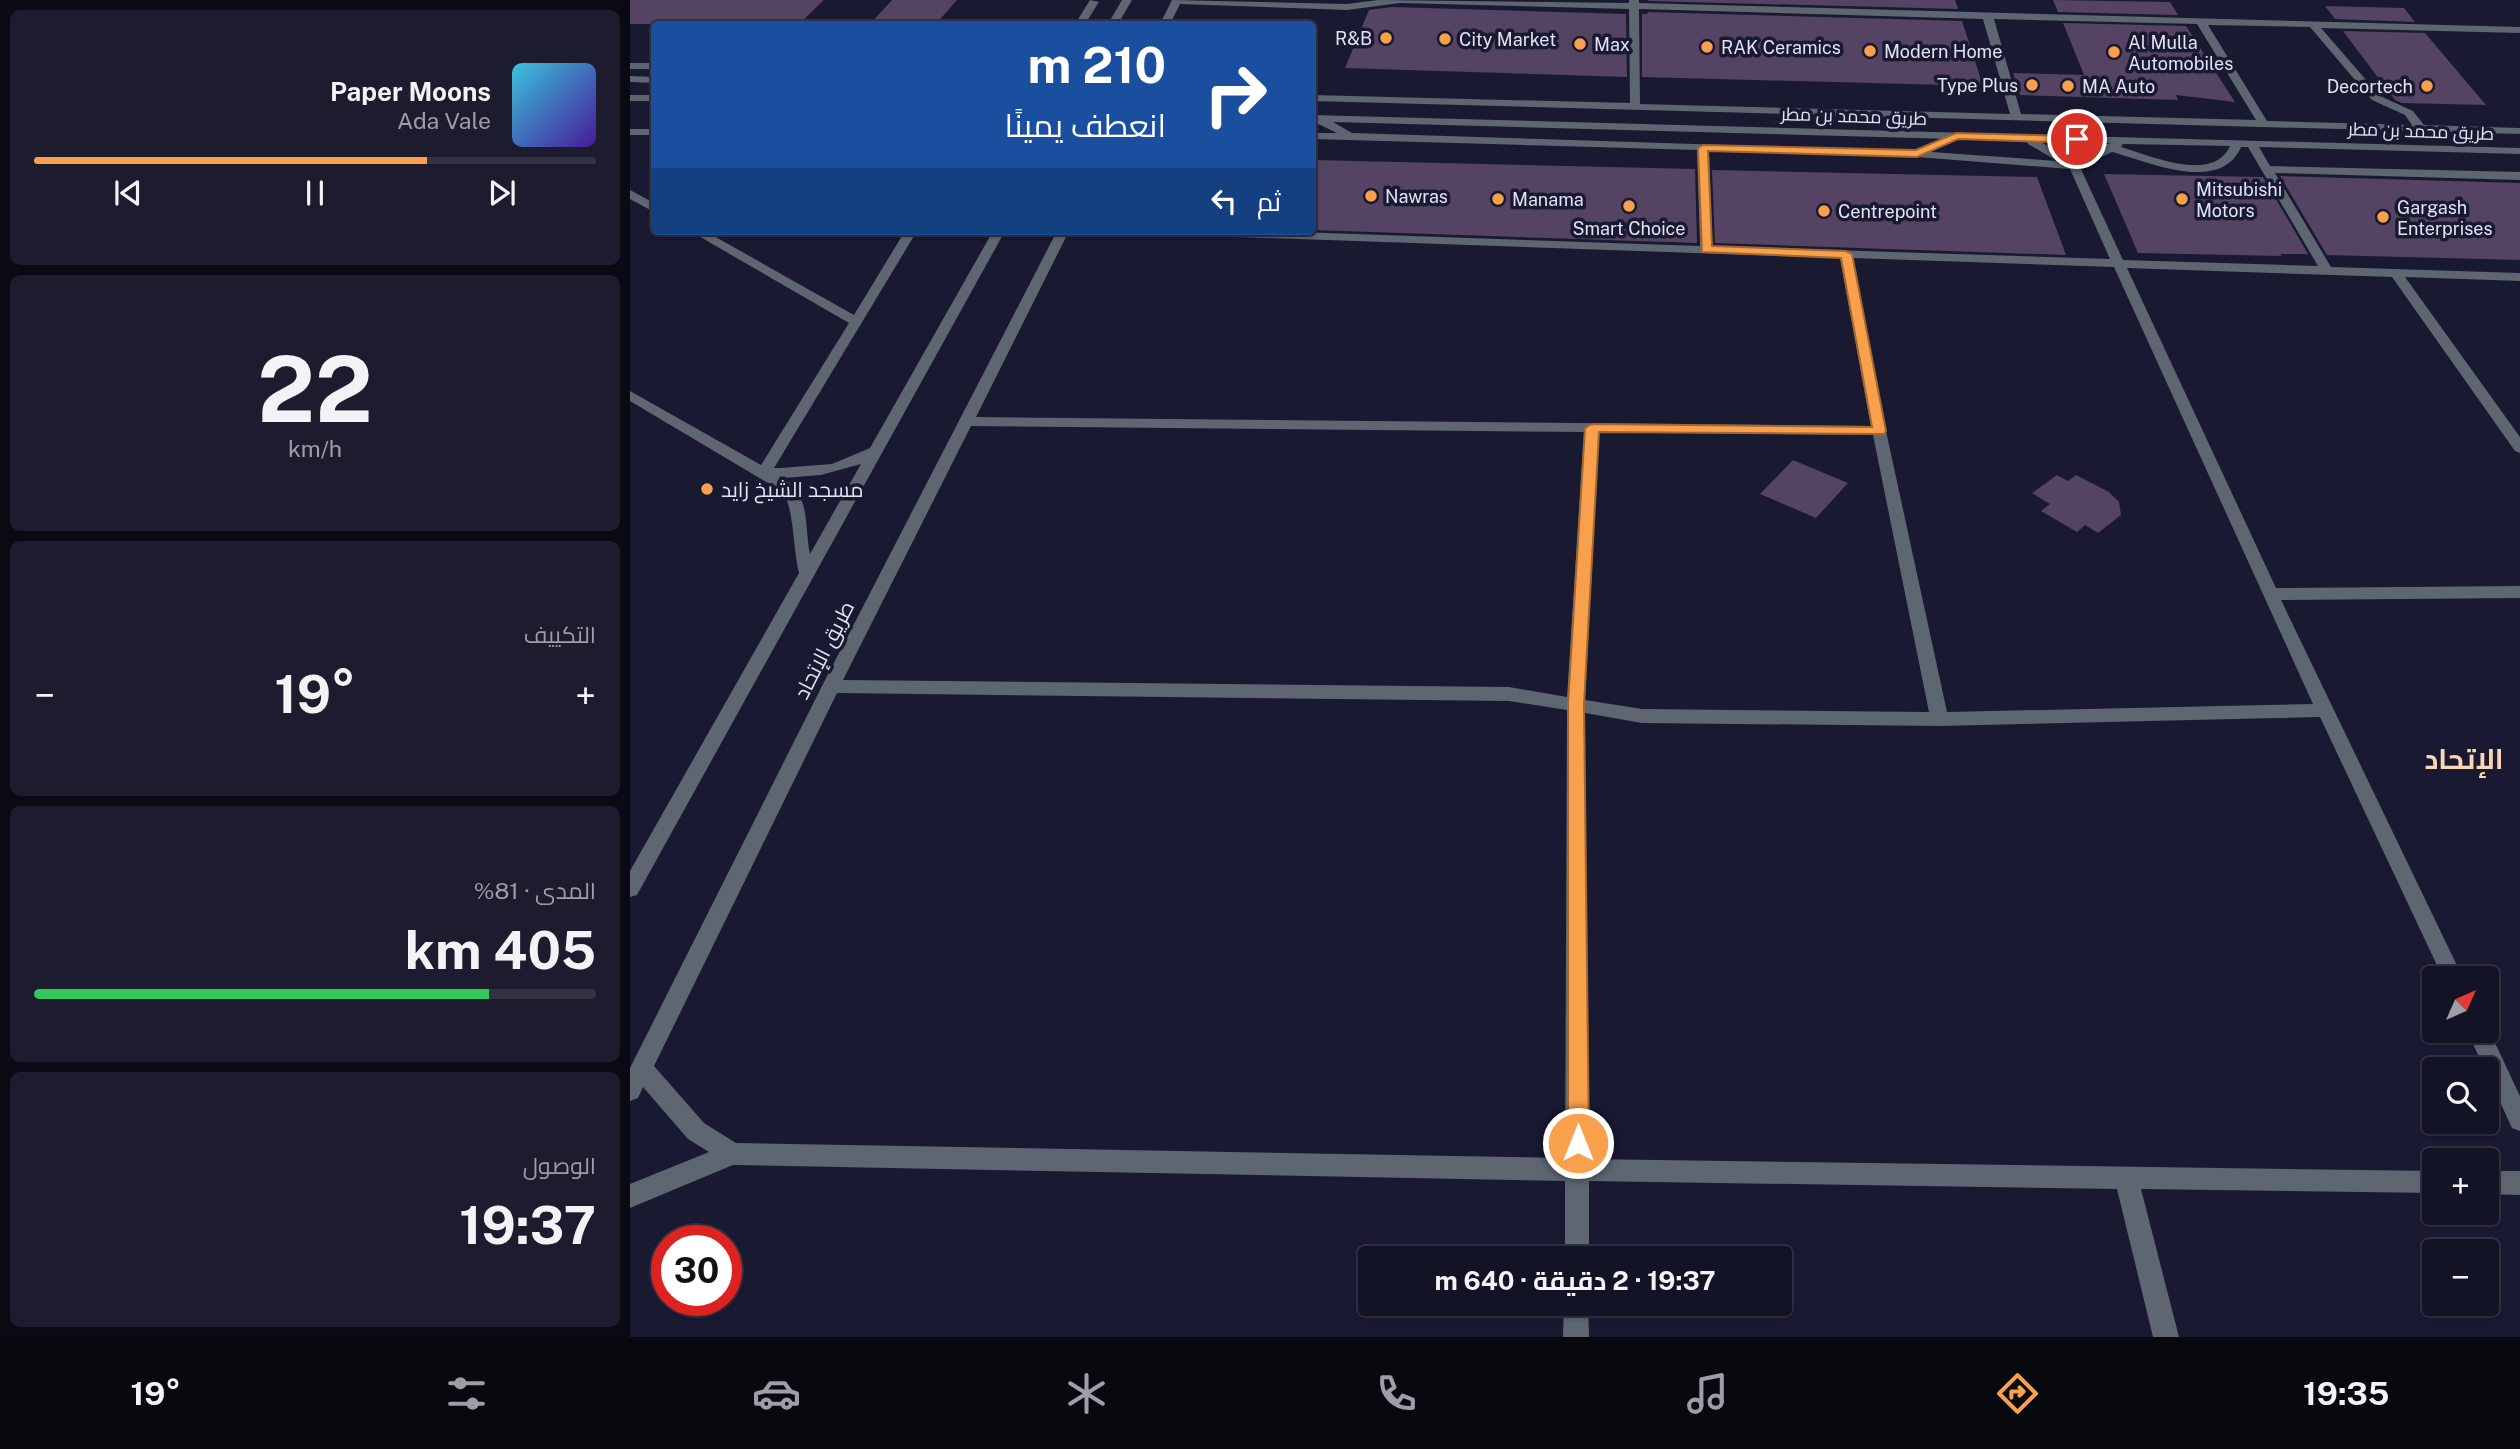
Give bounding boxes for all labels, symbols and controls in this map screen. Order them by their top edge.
place label: R&B [1335,28,1372,49]
place label: City Market [1459,29,1556,50]
marker: R&B [1378,30,1394,46]
marker: City Market [1437,31,1453,47]
place label: Al Mulla Automobiles [2128,32,2233,74]
place label: Max [1594,34,1630,55]
text: 210 m [1027,36,1166,94]
marker: Max [1572,36,1588,52]
place label: RAK Ceramics [1721,37,1841,58]
marker: RAK Ceramics [1699,39,1715,55]
place label: Modern Home [1884,41,2002,62]
marker: Modern Home [1862,43,1878,59]
marker: Al Mulla Automobiles [2106,44,2122,60]
icon: right [1190,49,1281,140]
place label: Type Plus [1937,75,2018,96]
text: Paper Moons [330,76,491,107]
place label: MA Auto [2082,76,2155,97]
place label: Decortech [2327,76,2413,97]
marker: Type Plus [2024,77,2040,93]
marker: MA Auto [2060,78,2076,94]
marker: Decortech [2419,78,2435,94]
street label: طريق محمد بن مطر [1779,103,1927,131]
text: Ada Vale [397,107,491,134]
text: انعطف يمينًا [1005,107,1166,144]
pin [2047,109,2107,169]
street label: طريق محمد بن مطر [2346,118,2494,146]
icon: arrive [2058,120,2096,158]
icon: previous [109,174,147,212]
icon: pause [296,174,334,212]
icon: next [483,174,521,212]
place label: Mitsubishi Motors [2196,179,2282,221]
icon: left [1205,182,1243,220]
text: ثم [1257,186,1281,217]
place label: Nawras [1385,186,1448,207]
marker: Nawras [1363,188,1379,204]
place label: Manama [1512,189,1584,210]
marker: Manama [1490,191,1506,207]
marker: Mitsubishi Motors [2174,191,2190,207]
place label: Gargash Enterprises [2397,197,2493,239]
marker: Smart Choice [1621,198,1637,214]
place label: Centrepoint [1838,201,1937,222]
marker: Centrepoint [1816,203,1832,219]
marker: Gargash Enterprises [2375,209,2391,225]
place label: Smart Choice [1572,218,1686,239]
text: 22 [257,336,373,442]
text: km/h [288,435,342,462]
place label: مسجد الشيخ زايد [721,477,864,504]
marker: مسجد الشيخ زايد [699,481,715,497]
street label: طريق اﻹتحاد [789,597,860,704]
text: التكييف [524,621,596,648]
text: 19° [274,664,356,725]
text: − [34,673,55,718]
text: + [575,673,596,718]
district label: اﻹتحاد [2424,742,2504,778]
text: المدى · 81% [474,877,596,904]
text: 405 km [405,920,596,981]
north arrow [2422,966,2499,1043]
map controls [2422,966,2499,1316]
button: search [2422,1057,2499,1134]
position arrow [1541,1106,1615,1180]
button: + [2422,1148,2499,1225]
text: الوصول [523,1152,596,1179]
text: 19:37 [459,1195,596,1256]
speed limit sign: 30 [651,1225,742,1316]
button: − [2422,1239,2499,1316]
text: 19:37 · 2 دقيقة · 640 m [1434,1265,1716,1296]
icon: filters [442,1369,491,1418]
icon: car [752,1369,801,1418]
icon: climate [1062,1369,1111,1418]
icon: phone [1372,1369,1421,1418]
icon: music [1683,1369,1732,1418]
icon: directions [1993,1369,2042,1418]
text: 19° [131,1375,181,1412]
text: 19:35 [2303,1375,2389,1412]

